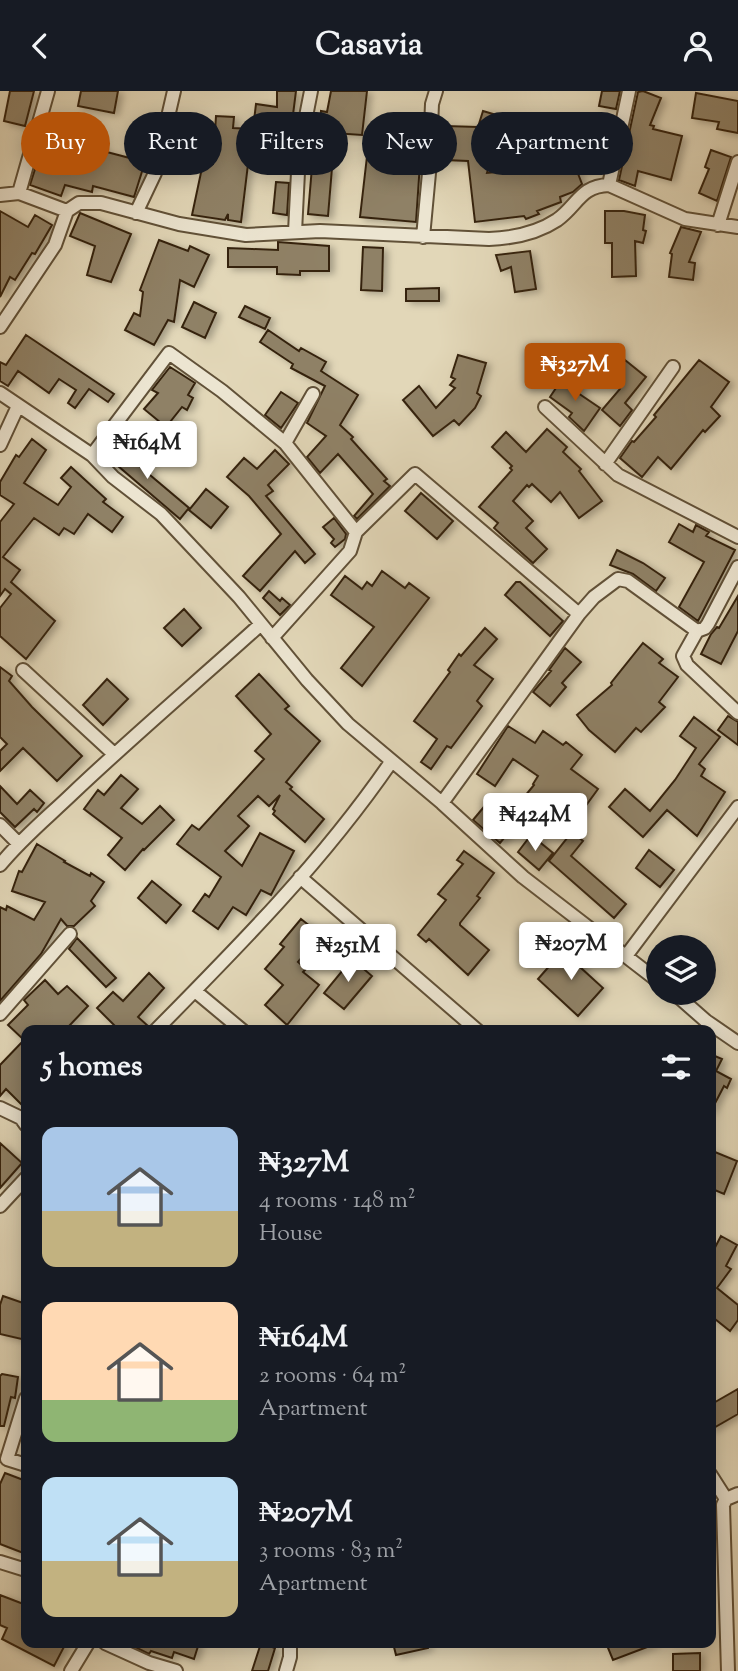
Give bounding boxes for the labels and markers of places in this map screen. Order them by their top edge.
pin: ₦327M [526,343,624,403]
pin: ₦164M [98,421,196,481]
pin: ₦424M [486,793,584,853]
pin: ₦207M [522,923,620,982]
pin: ₦251M [299,925,397,984]

